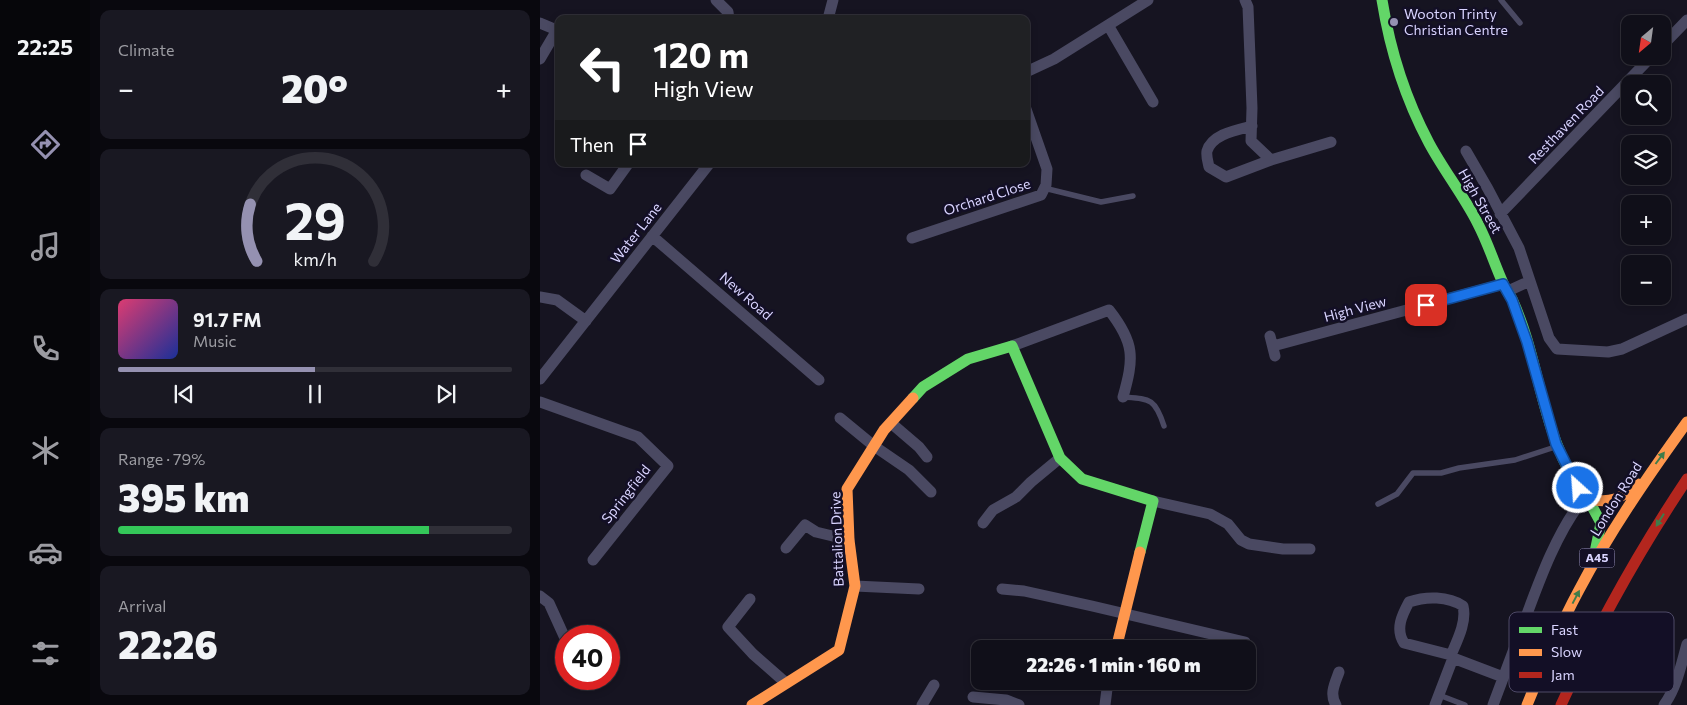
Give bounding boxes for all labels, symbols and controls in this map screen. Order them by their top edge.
place label: Wooton Trinty Christian Centre [1404,5,1508,38]
north arrow [1621,15,1671,65]
map controls [1621,15,1671,305]
marker: Wooton Trinty Christian Centre [1388,16,1400,28]
text: 120 m [653,32,749,75]
text: 22:25 [17,33,73,60]
icon: left [570,35,635,100]
text: Climate [118,40,174,59]
text: 20° [281,64,348,111]
text: − [118,71,134,105]
text: + [496,71,512,105]
text: High View [653,75,754,102]
button: search [1621,75,1671,125]
street label: Resthaven Road [1524,82,1607,167]
icon: directions [28,127,63,162]
icon: arrive [624,130,652,158]
text: Then [570,133,614,156]
button: layers [1621,135,1671,185]
street label: High Street [1455,165,1506,236]
street label: Orchard Close [941,174,1032,219]
text: 29 [284,187,346,251]
button: + [1621,195,1671,245]
street label: Water Lane [606,199,665,267]
icon: music [28,229,63,264]
text: km/h [293,248,337,270]
button: − [1621,255,1671,305]
street label: New Road [716,268,776,323]
pin [1405,284,1447,326]
icon: arrive [1412,291,1440,319]
street label: High View [1322,292,1388,325]
text: 91.7 FM [193,308,262,331]
icon: phone [28,331,63,366]
text: Music [193,331,237,350]
icon: previous [170,380,198,408]
icon: pause [301,380,329,408]
icon: next [432,380,460,408]
icon: climate [28,433,63,468]
text: Range · 79% [118,449,205,468]
one-way arrow [1655,452,1666,465]
street label: London Road [1586,459,1645,539]
street label: Springfield [598,461,654,526]
position arrow [1551,461,1603,513]
text: 395 km [118,473,249,520]
street label: Battalion Drive [826,491,847,587]
one-way arrow [1656,514,1665,527]
icon: car [28,535,63,570]
road number: A45 [1580,548,1614,568]
one-way arrow [1571,590,1580,603]
text: Arrival [118,596,166,615]
legend [1509,612,1674,692]
text: 22:26 [118,620,218,667]
text: Fast [1551,621,1578,638]
speed limit sign: 40 [555,625,620,690]
icon: filters [28,636,63,671]
text: Slow [1551,643,1582,660]
text: 22:26 · 1 min · 160 m [1026,653,1201,676]
text: Jam [1551,666,1575,683]

